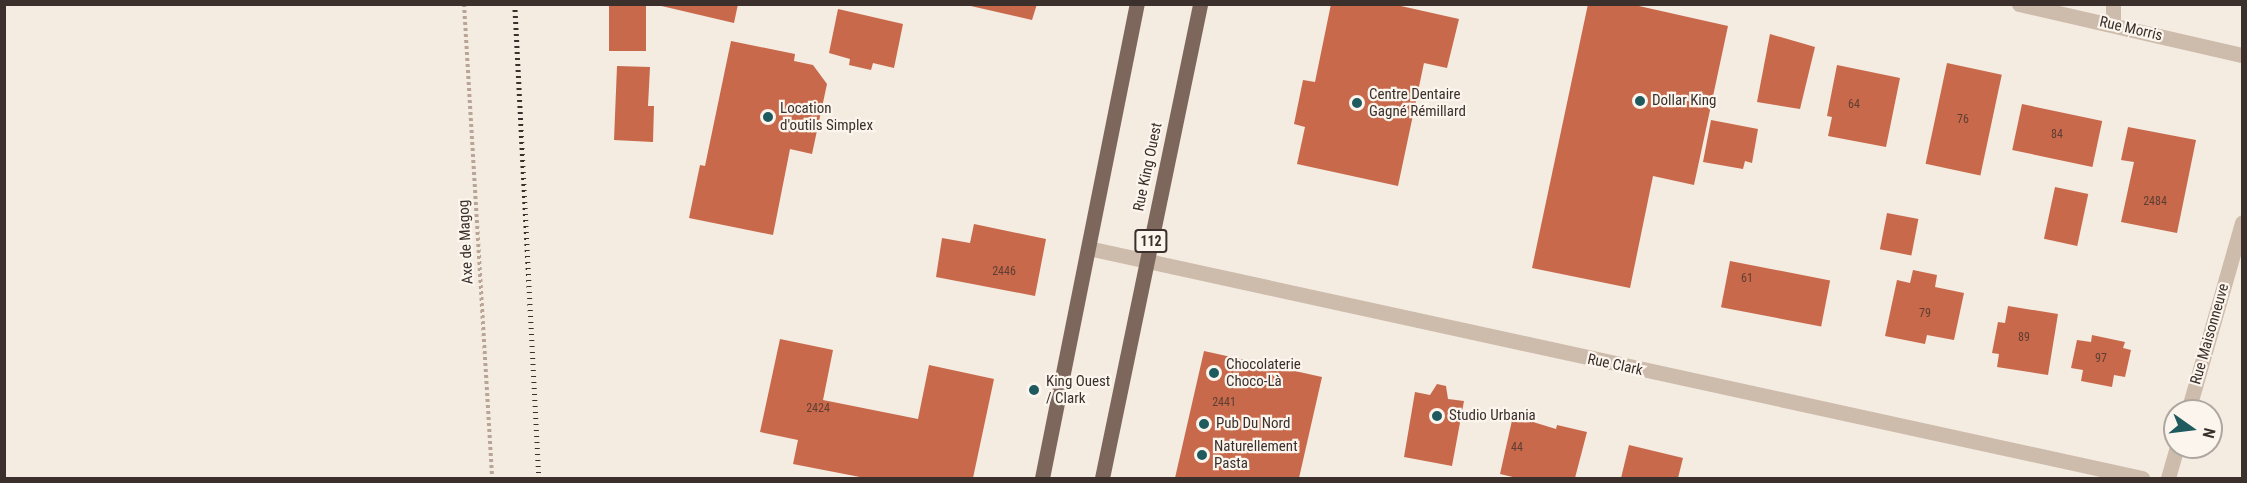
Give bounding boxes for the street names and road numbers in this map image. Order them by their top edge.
street label: Rue Morris [2098,13,2164,45]
street label: Rue King Ouest [1130,121,1166,213]
street label: Axe de Magog [455,199,477,285]
road number: 112 [1133,230,1169,252]
street label: Rue Maisonneuve [2187,281,2233,387]
street label: Rue Clark [1586,350,1644,380]

